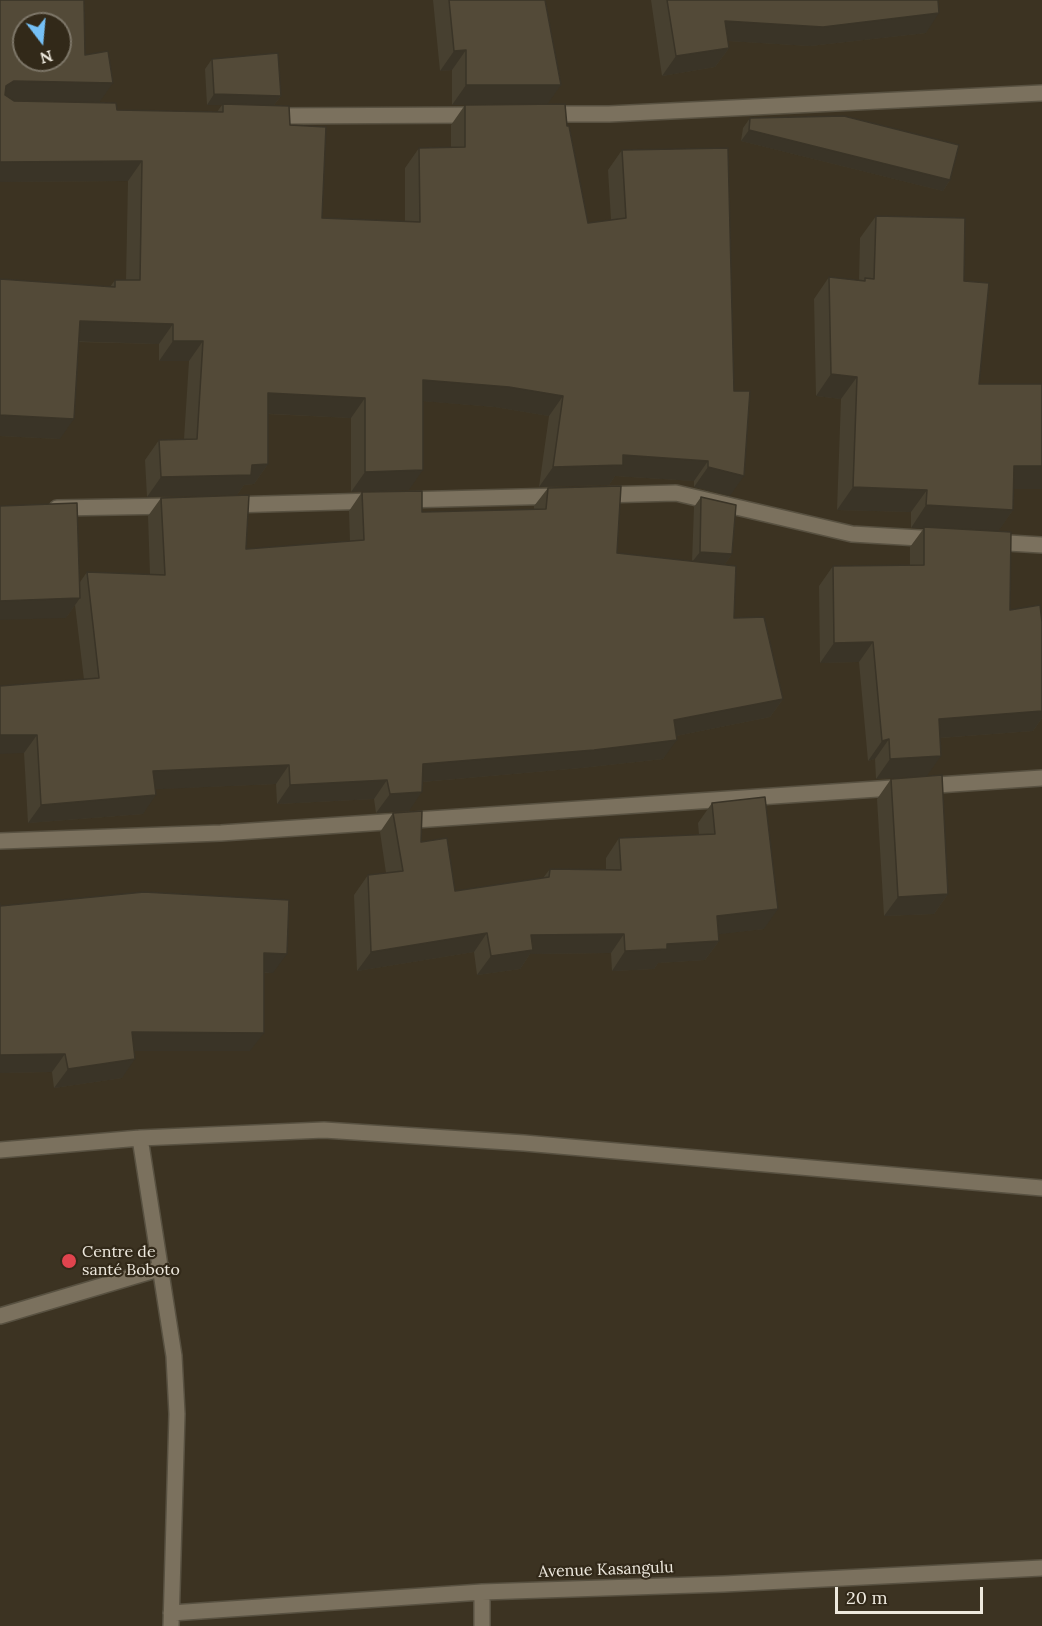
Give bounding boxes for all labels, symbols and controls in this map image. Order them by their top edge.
north arrow [12,12,72,72]
text: N [38,46,55,69]
place label: Centre de santé Boboto [82,1242,180,1280]
marker: Centre de santé Boboto [60,1252,78,1270]
street label: Avenue Kasangulu [538,1558,674,1582]
scale bar [838,1575,986,1613]
text: 20 m [846,1586,888,1609]

